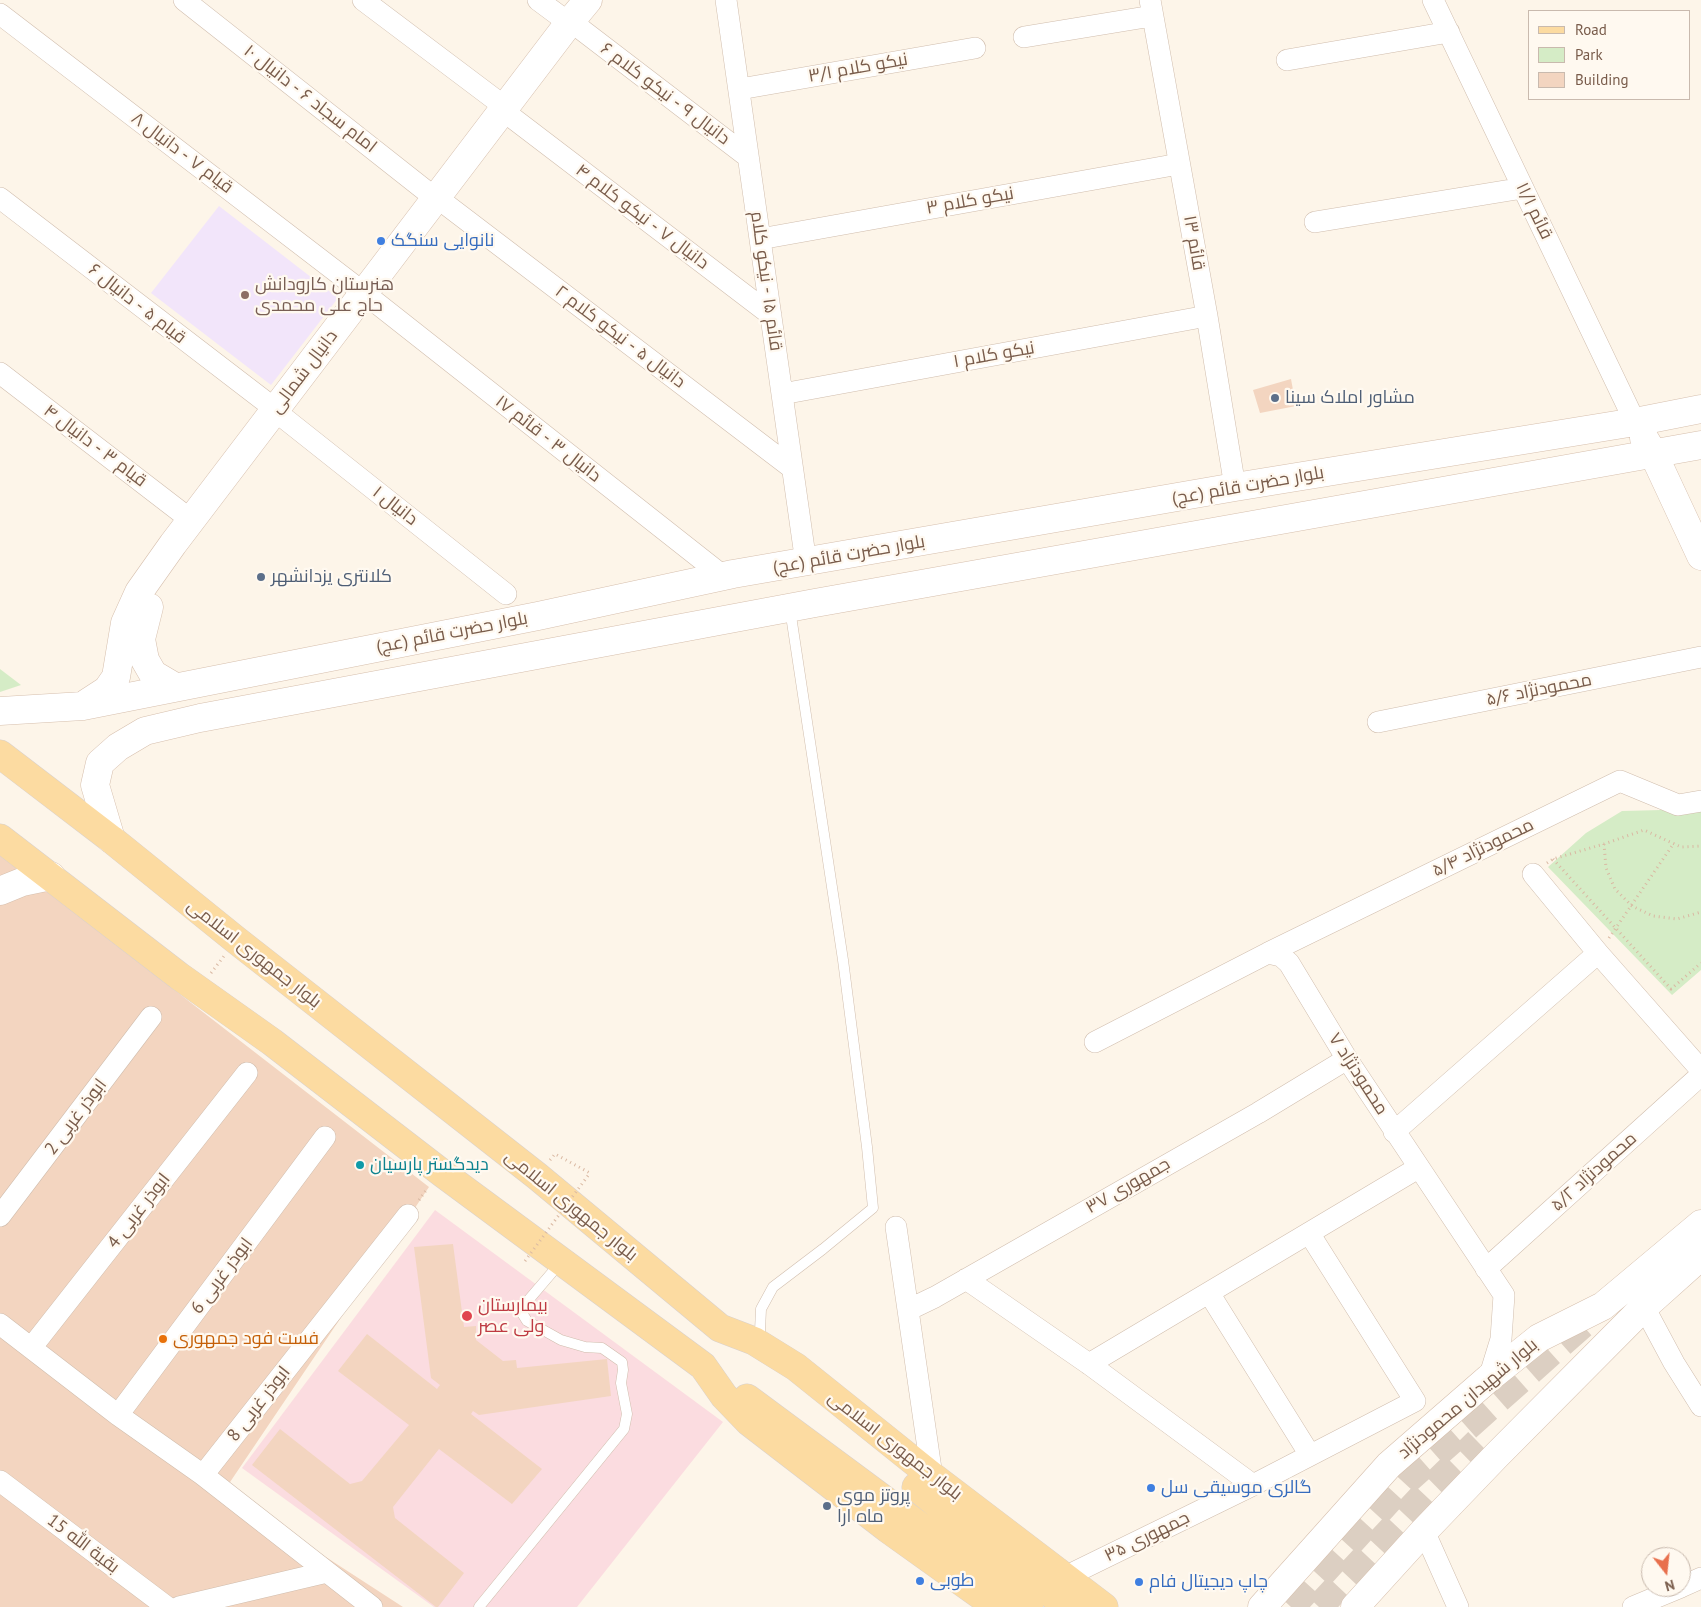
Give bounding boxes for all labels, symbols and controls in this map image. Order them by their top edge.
legend [1528,10,1691,100]
text: Road [1575,20,1607,39]
street label: دانیال ۹ - نیکو کلام ۶ [596,38,734,150]
street label: امام سجاد ۶ - دانیال ۱۰ [239,40,381,158]
text: Park [1575,45,1603,64]
street label: نیکو کلام ۳/۱ [807,49,909,87]
text: Building [1575,70,1629,89]
street label: قیام ۷ - دانیال ۸ [127,108,237,198]
street label: دانیال ۷ - نیکو کلام ۴ [571,160,713,274]
street label: قائم ۱۱/۱ [1511,179,1557,243]
street label: نیکو کلام ۳ [924,183,1016,219]
street label: قائم ۱۵ - نیکو کلام [745,210,787,352]
street label: قائم ۱۳ [1179,214,1209,272]
place label: نانوایی سنگک [391,230,494,252]
marker: نانوایی سنگک [375,235,387,247]
street label: قیام ۵ - دانیال ۶ [84,259,190,349]
place label: هنرستان کارودانش حاج علی محمدی [255,274,394,316]
street label: دانیال ۵ - نیکو کلام ۲ [551,281,689,393]
marker: هنرستان کارودانش حاج علی محمدی [239,289,251,301]
street label: دانیال شمالی [266,326,342,418]
street label: نیکو کلام ۱ [952,337,1036,373]
place label: مشاور املاک سینا [1285,387,1415,409]
street label: دانیال ۳ - قائم ۱۷ [491,391,605,487]
marker: مشاور املاک سینا [1269,392,1281,404]
street label: قیام ۳ - دانیال ۴ [39,400,151,492]
street label: بلوار حضرت قائم (عج) [1170,462,1326,510]
street label: دانیال ۱ [368,482,422,530]
street label: بلوار حضرت قائم (عج) [771,531,927,579]
place label: کلانتری یزدانشهر [271,566,392,588]
marker: کلانتری یزدانشهر [255,571,267,583]
street label: بلوار حضرت قائم (عج) [374,608,530,658]
street label: محمودنژاد ۵/۶ [1484,669,1594,711]
street label: محمودنژاد ۵/۴ [1429,814,1537,882]
street label: بلوار جمهوری اسلامی [183,895,325,1013]
street label: محمودنژاد ۷ [1323,1029,1393,1119]
street label: ابوذر غربی 2 [40,1075,112,1159]
street label: محمودنژاد ۵/۲ [1547,1128,1641,1216]
street label: بلوار جمهوری اسلامی [500,1146,642,1266]
street label: جمهوری ۳۷ [1082,1153,1174,1219]
place label: دیدگستر پارسیان [370,1154,489,1176]
marker: دیدگستر پارسیان [354,1159,366,1171]
street label: ابوذر غربی 4 [103,1169,175,1253]
street label: ابوذر غربی 6 [186,1234,258,1318]
place label: بیمارستان ولی عصر [478,1295,548,1338]
marker: بیمارستان ولی عصر [460,1309,474,1323]
place label: فست فود جمهوری [173,1328,319,1350]
marker: فست فود جمهوری [157,1333,169,1345]
street label: بلوار شهیدان محمودنژاد [1394,1334,1542,1464]
street label: ابوذر غربی 8 [223,1362,295,1446]
street label: بلوار جمهوری اسلامی [824,1387,966,1505]
place label: گالری موسیقی سل [1161,1477,1312,1499]
marker: گالری موسیقی سل [1145,1482,1157,1494]
place label: پروتز موی ماه ارا [837,1485,910,1528]
marker: پروتز موی ماه ارا [821,1500,833,1512]
street label: جمهوری ۳۵ [1101,1507,1193,1567]
street label: بقیة الله 15 [43,1510,123,1578]
north arrow [1641,1547,1691,1597]
place label: طوبی [930,1570,974,1592]
place label: چاپ دیجیتال فام [1149,1571,1268,1593]
marker: طوبی [914,1575,926,1587]
marker: چاپ دیجیتال فام [1133,1576,1145,1588]
text: N [1663,1576,1677,1595]

